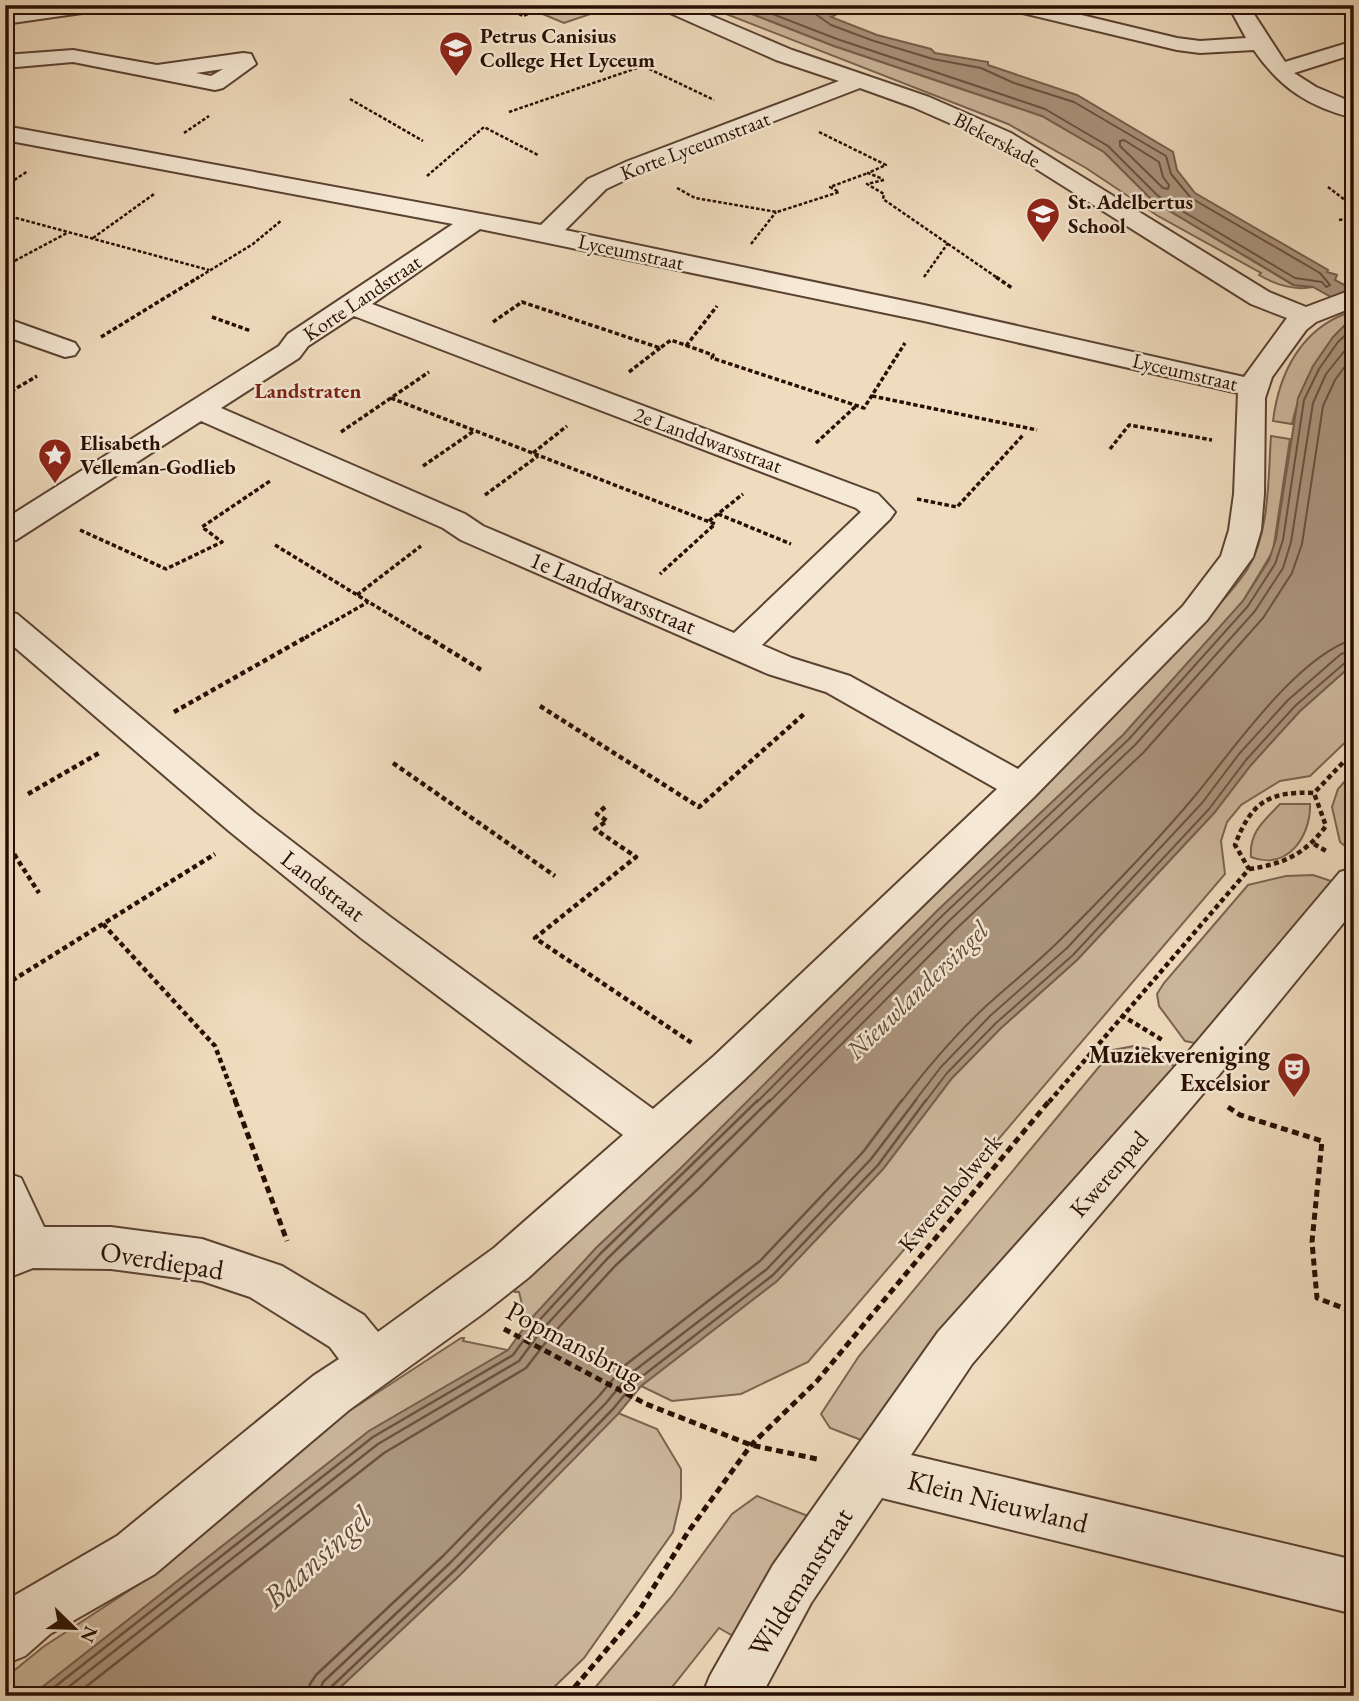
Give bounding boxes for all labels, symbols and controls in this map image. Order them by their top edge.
place label: Petrus Canisius College Het Lyceum [480,22,655,73]
school or university icon: Petrus Canisius College Het Lyceum [437,29,475,78]
street label: Korte Lyceumstraat [616,104,774,186]
street label: Blekerskade [949,105,1045,174]
place label: St. Adelbertus School [1068,188,1193,239]
school or university icon: St. Adelbertus School [1024,195,1062,244]
street label: Lyceumstraat [576,227,687,276]
street label: Korte Landstraat [297,248,426,347]
street label: Lyceumstraat [1130,346,1241,397]
district label: Landstraten [255,377,362,404]
street label: 2e Landdwarsstraat [631,400,786,479]
place label: Elisabeth Velleman-Godlieb [80,429,236,480]
place icon: Elisabeth Velleman-Godlieb [36,436,74,485]
street label: 1e Landdwarsstraat [525,544,701,642]
street label: Landstraat [275,843,372,928]
water label: Nieuwlandersingel [838,913,996,1067]
place label: Muziekvereniging Excelsior [1089,1039,1271,1098]
theatre icon: Muziekvereniging Excelsior [1275,1050,1313,1099]
street label: Kwerenpad [1062,1123,1155,1224]
street label: Kwerenbolwerk [891,1126,1009,1258]
street label: Overdiepad [98,1232,227,1288]
street label: Popmansbrug [500,1292,650,1394]
street label: Klein Nieuwland [904,1461,1093,1541]
water label: Baansingel [253,1496,381,1618]
street label: Wildemanstraat [740,1500,860,1664]
north arrow [38,1592,108,1662]
text: N [74,1622,104,1647]

